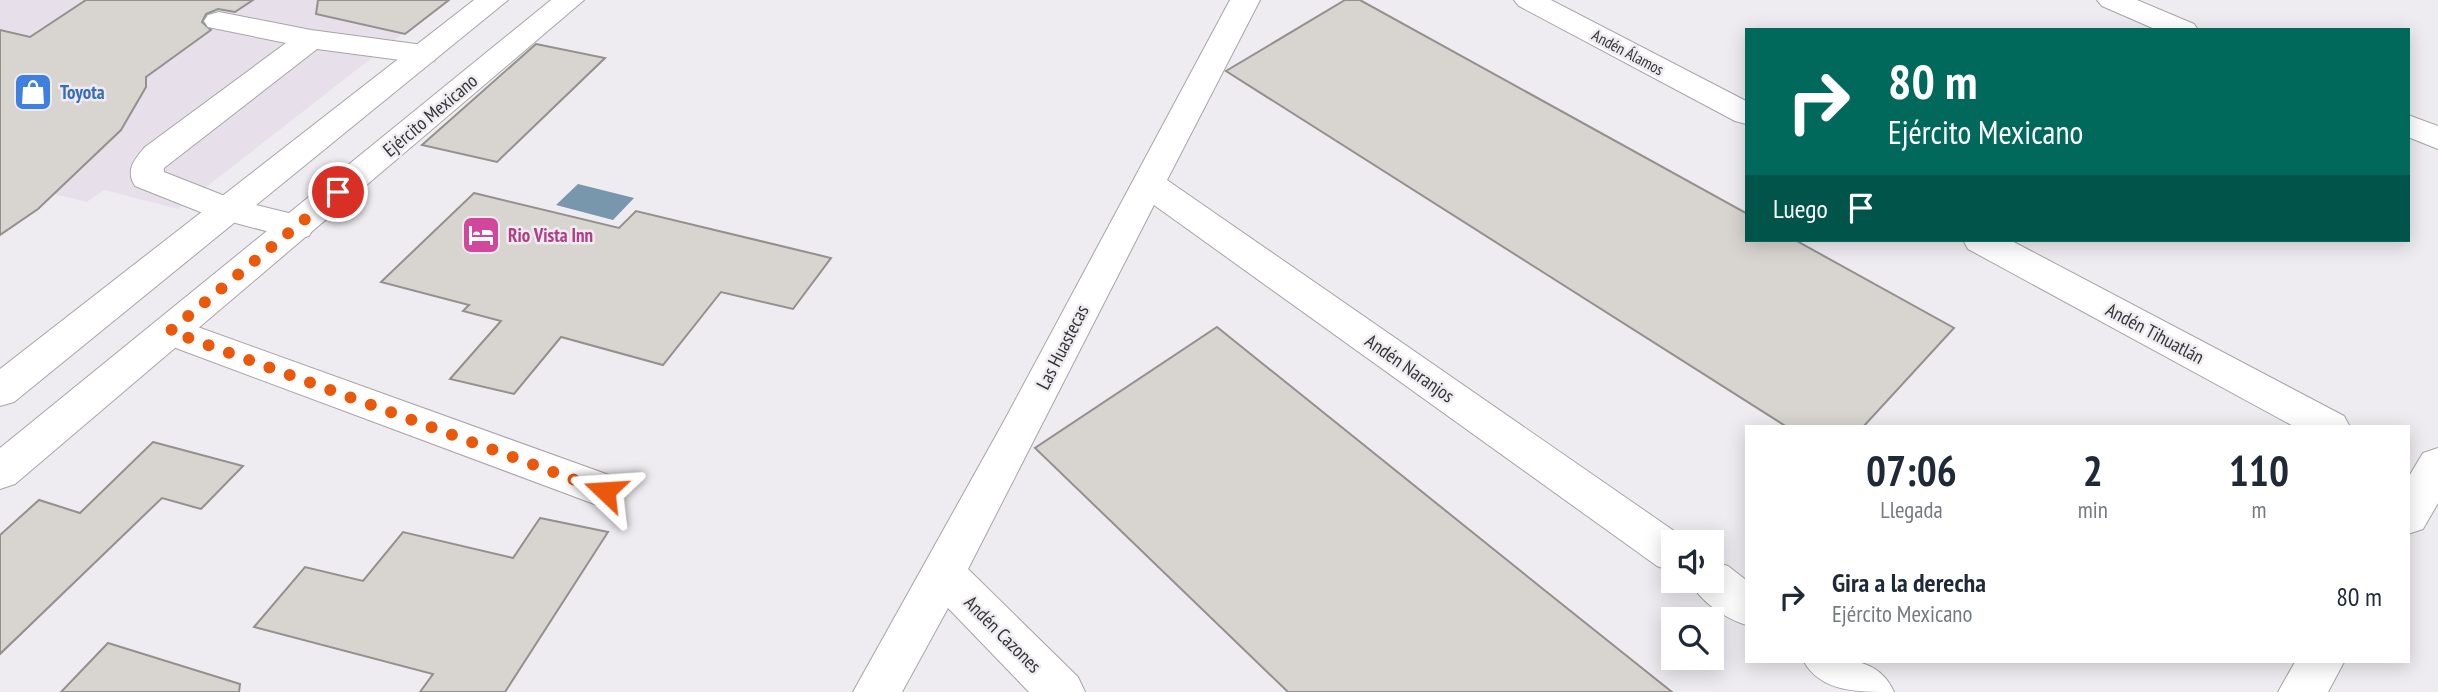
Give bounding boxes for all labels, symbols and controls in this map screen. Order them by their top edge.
street label: Andén Álamos [1589,25,1667,79]
text: 80 m [1888,49,1977,113]
icon: right [1773,56,1864,147]
street label: Ejército Mexicano [378,69,482,161]
shop icon: Toyota [12,71,54,113]
place label: Toyota [60,80,105,104]
text: Ejército Mexicano [1888,111,2083,153]
pin [308,162,368,222]
icon: arrive [319,173,357,211]
icon: arrive [1842,189,1880,227]
text: Luego [1773,192,1828,225]
hotel icon: Rio Vista Inn [460,214,502,256]
place label: Rio Vista Inn [508,223,593,247]
street label: Andén Tihuatlán [2102,297,2208,369]
street label: Las Huastecas [1030,301,1094,393]
street label: Andén Naranjos [1361,328,1459,408]
text: 07:06 [1866,443,1957,498]
text: 2 [2083,443,2103,498]
text: 110 [2229,443,2289,498]
position arrow [568,454,642,528]
text: Llegada [1880,495,1943,524]
text: min [2078,495,2108,524]
text: m [2251,495,2266,524]
map controls [1661,530,1724,670]
button: sound [1661,530,1724,593]
text: Gira a la derecha [1832,566,1986,599]
icon: right [1773,578,1811,616]
text: 80 m [2336,580,2382,613]
street label: Andén Cazones [959,590,1047,678]
text: Ejército Mexicano [1832,599,1972,628]
button: search [1661,607,1724,670]

